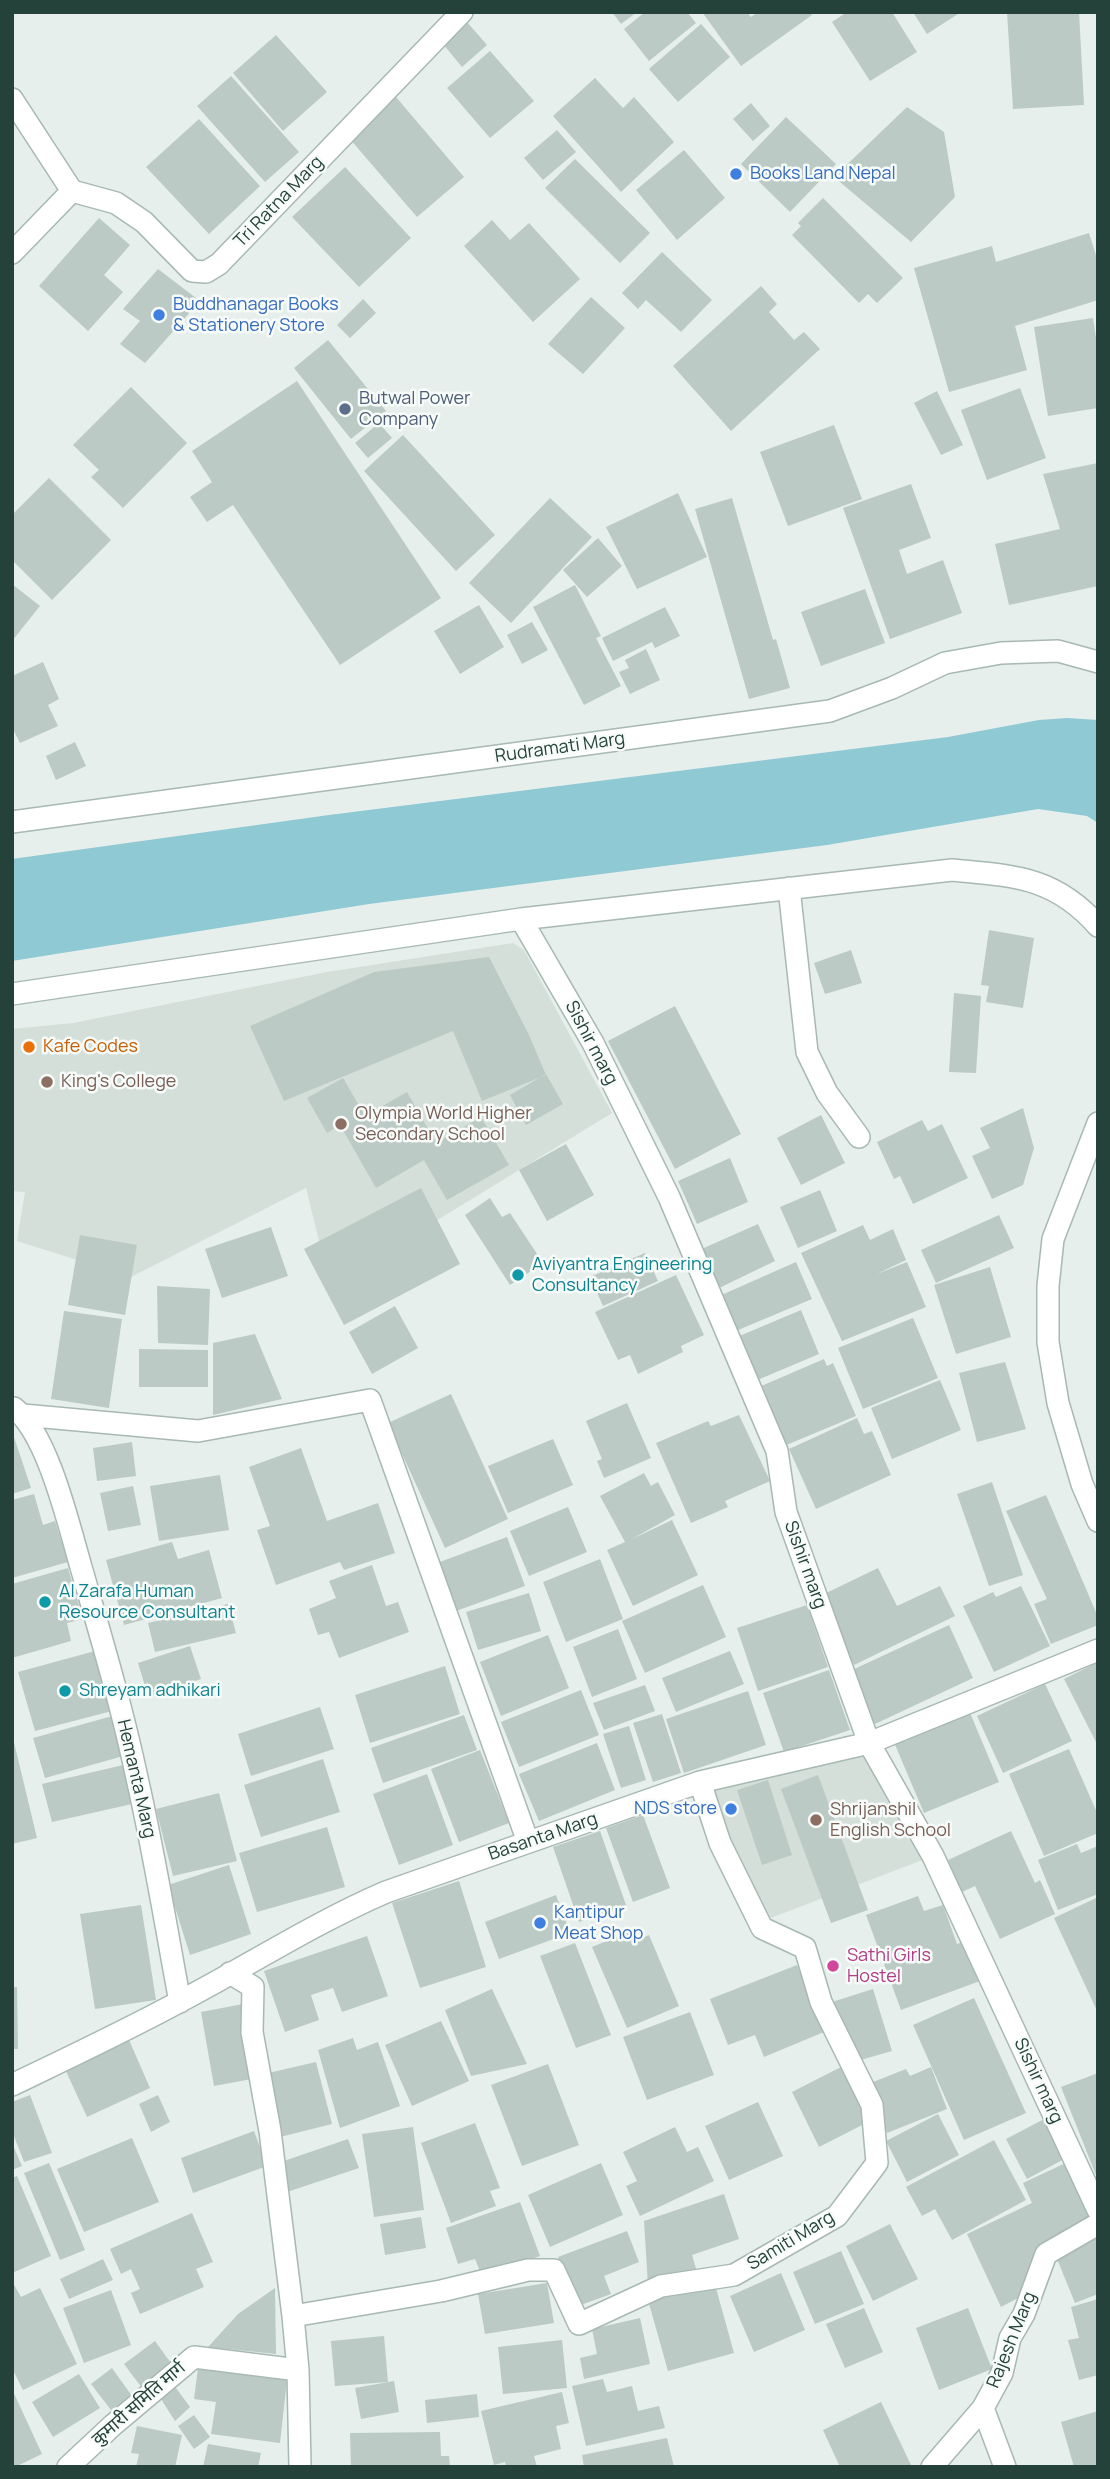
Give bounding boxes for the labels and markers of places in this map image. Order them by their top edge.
place label: Books Land Nepal [750,163,896,185]
marker: Books Land Nepal [728,166,744,182]
place label: Buddhanagar Books & Stationery Store [173,294,339,336]
marker: Buddhanagar Books & Stationery Store [151,307,167,323]
place label: Butwal Power Company [359,388,471,430]
marker: Butwal Power Company [337,401,353,417]
place label: Kafe Codes [43,1036,138,1058]
marker: Kafe Codes [21,1039,37,1055]
place label: King's College [61,1071,176,1093]
marker: King's College [39,1074,55,1090]
place label: Olympia World Higher Secondary School [355,1103,532,1146]
marker: Olympia World Higher Secondary School [333,1116,349,1132]
place label: Aviyantra Engineering Consultancy [532,1254,712,1296]
marker: Aviyantra Engineering Consultancy [510,1267,526,1283]
place label: Al Zarafa Human Resource Consultant [59,1581,235,1624]
marker: Al Zarafa Human Resource Consultant [37,1594,53,1610]
place label: Shreyam adhikari [79,1680,221,1702]
marker: Shreyam adhikari [57,1683,73,1699]
place label: NDS store [634,1798,717,1820]
place label: Shrijanshil English School [830,1799,951,1842]
marker: NDS store [723,1801,739,1817]
marker: Shrijanshil English School [808,1812,824,1828]
place label: Kantipur Meat Shop [554,1902,643,1944]
marker: Kantipur Meat Shop [532,1915,548,1931]
place label: Sathi Girls Hostel [847,1945,931,1988]
marker: Sathi Girls Hostel [825,1958,841,1974]

